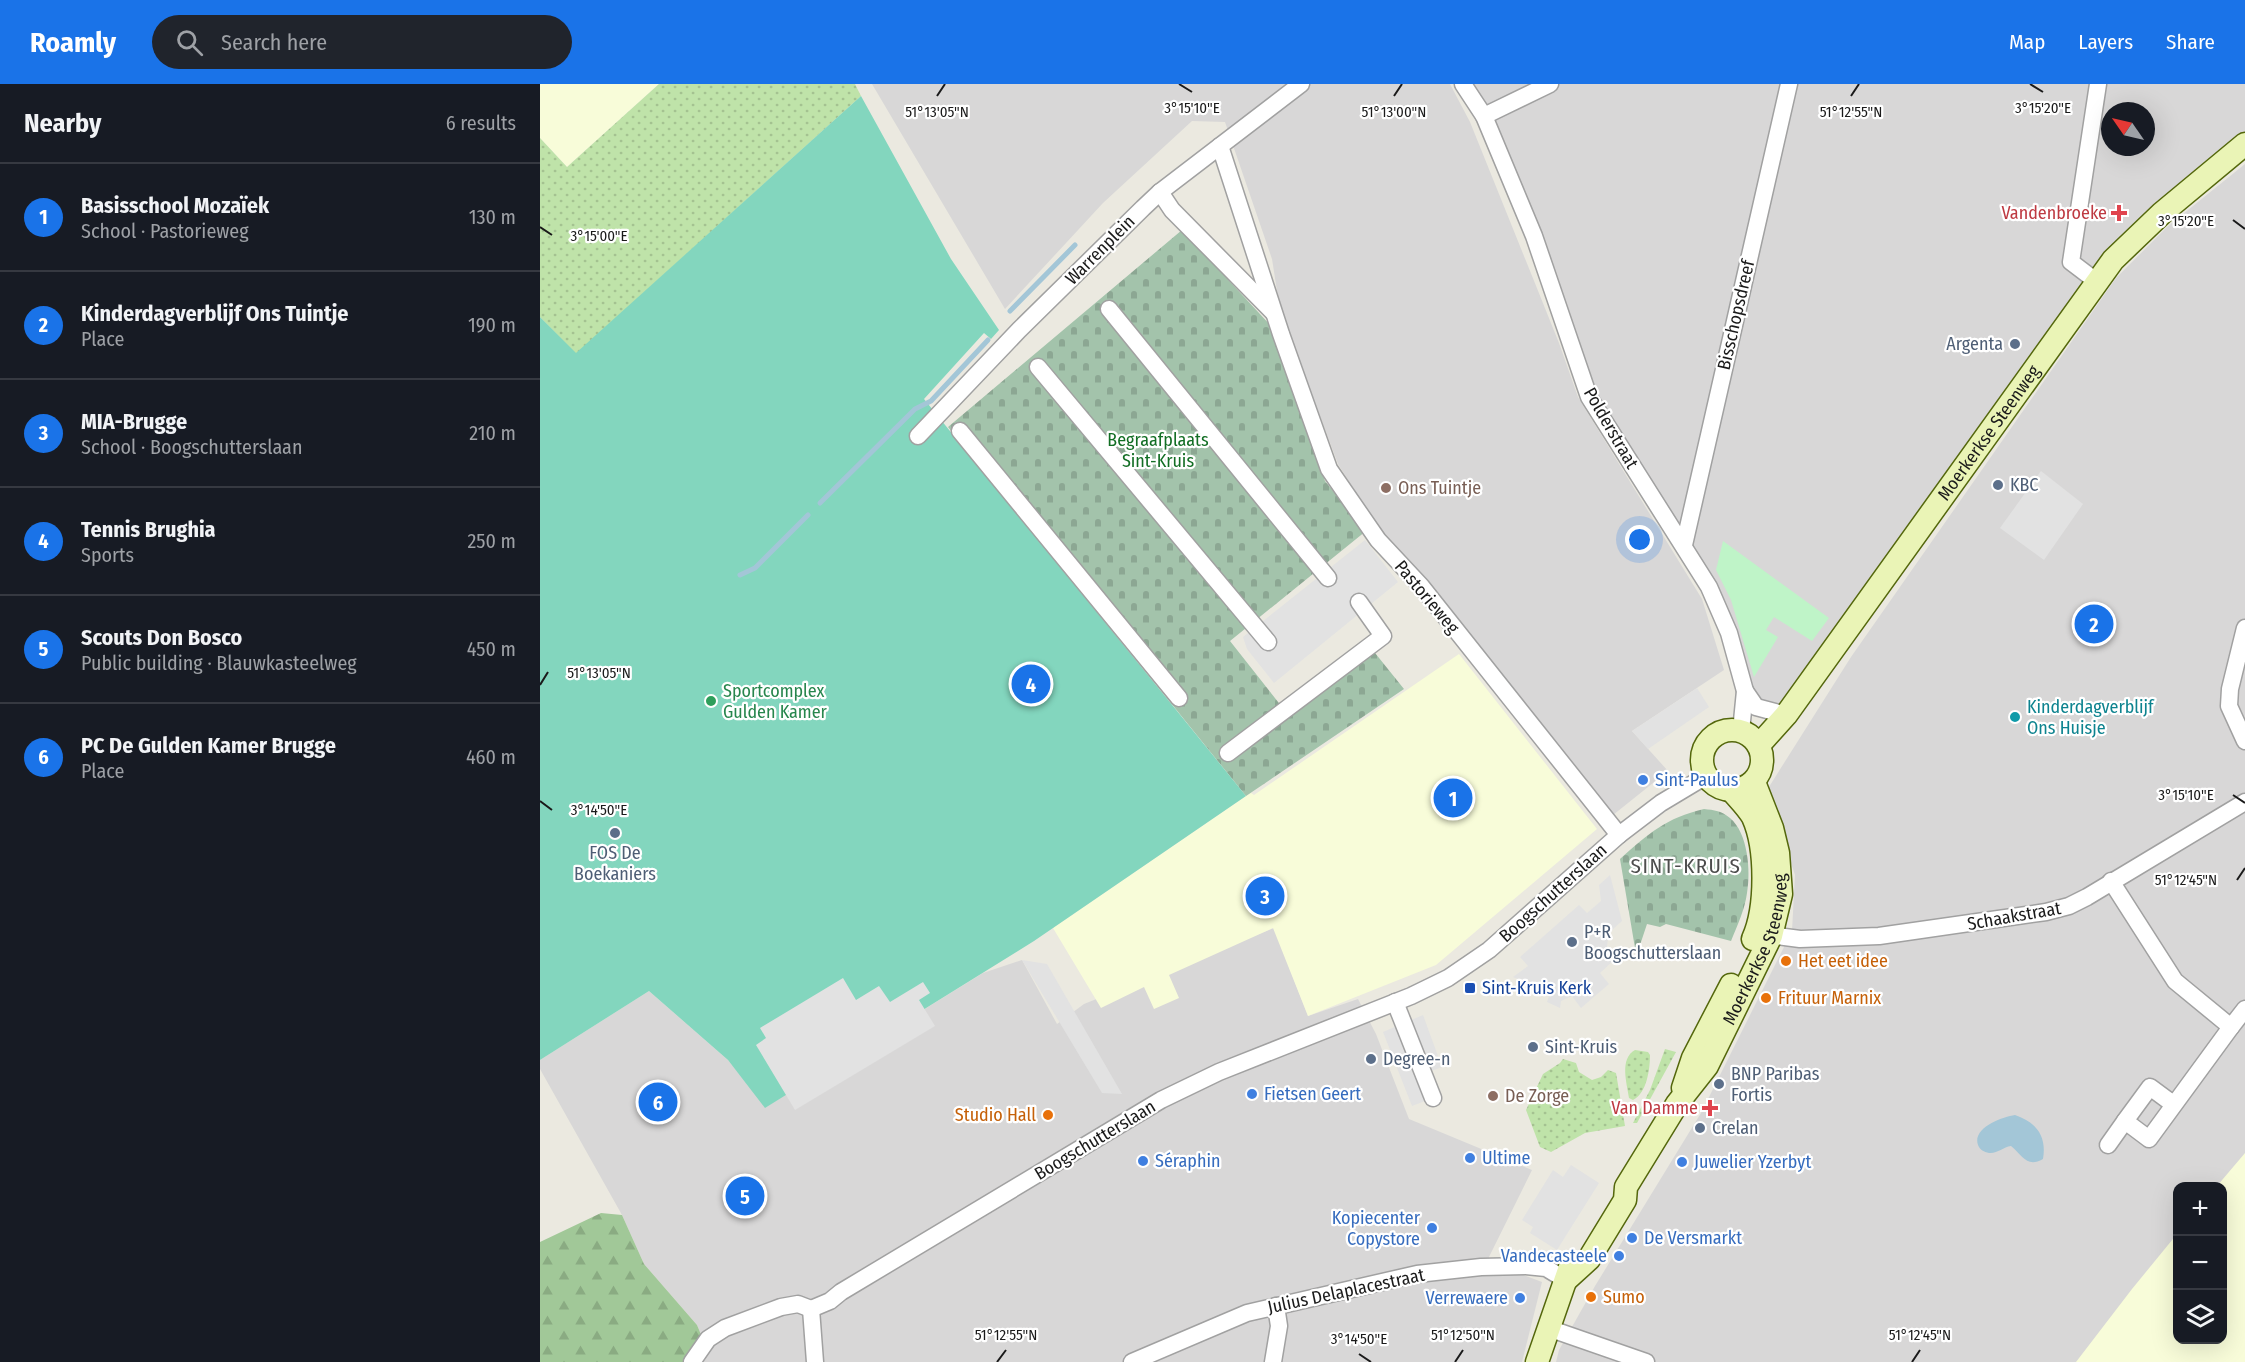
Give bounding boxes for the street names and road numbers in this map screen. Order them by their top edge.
street label: Warrenplein [1061,211,1139,289]
street label: Bisschopsdreef [1713,256,1760,372]
street label: Moerkerkse Steenweg [1933,360,2045,505]
street label: Polderstraat [1579,383,1643,473]
street label: Pastorieweg [1390,556,1464,638]
street label: Boogschutterslaan [1495,839,1611,947]
street label: Moerkerkse Steenweg [1718,872,1792,1028]
street label: Schaakstraat [1965,897,2063,935]
street label: Boogschutterslaan [1031,1095,1159,1185]
street label: Julius Delaplacestraat [1266,1264,1427,1318]

